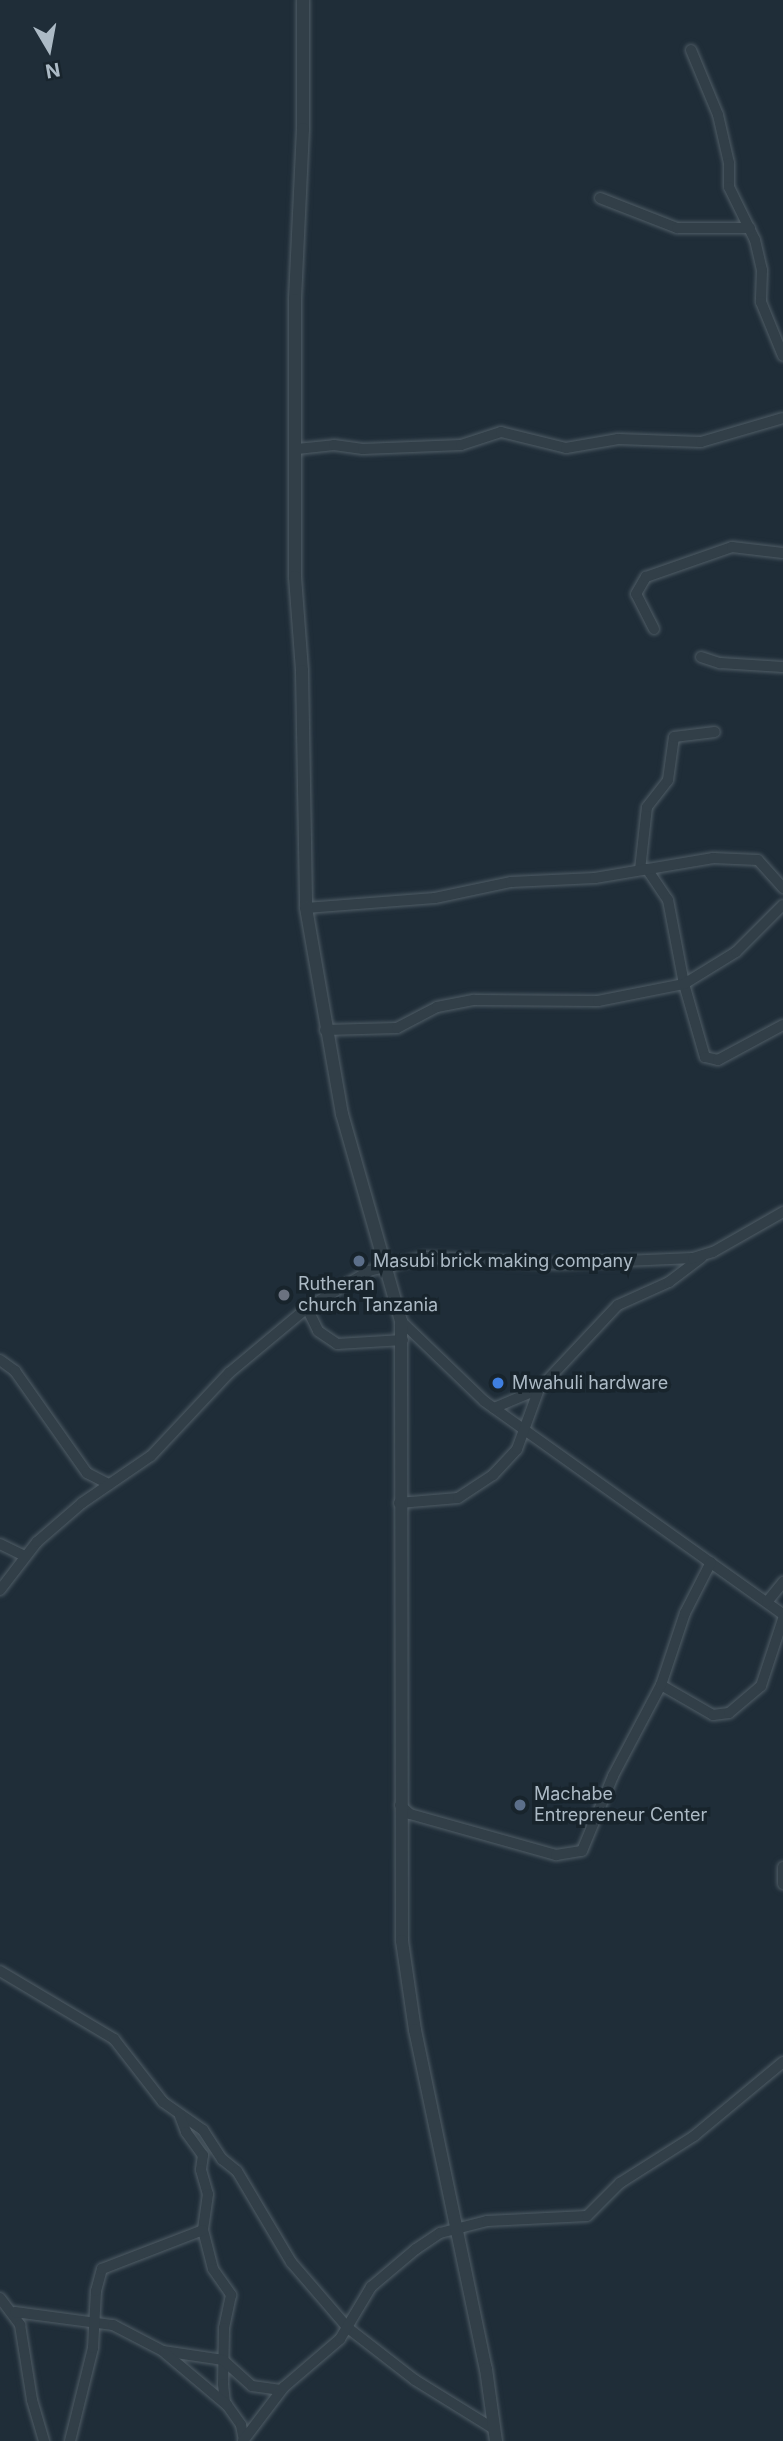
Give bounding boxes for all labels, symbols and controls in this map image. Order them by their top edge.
north arrow [14,14,84,84]
text: N [44,58,62,83]
place label: Masubi brick making company [373,1250,633,1272]
marker: Masubi brick making company [351,1253,367,1269]
place label: Rutheran church Tanzania [298,1274,438,1316]
marker: Rutheran church Tanzania [276,1287,292,1303]
place label: Mwahuli hardware [512,1372,668,1394]
marker: Mwahuli hardware [490,1375,506,1391]
place label: Machabe Entrepreneur Center [534,1784,707,1826]
marker: Machabe Entrepreneur Center [512,1797,528,1813]

